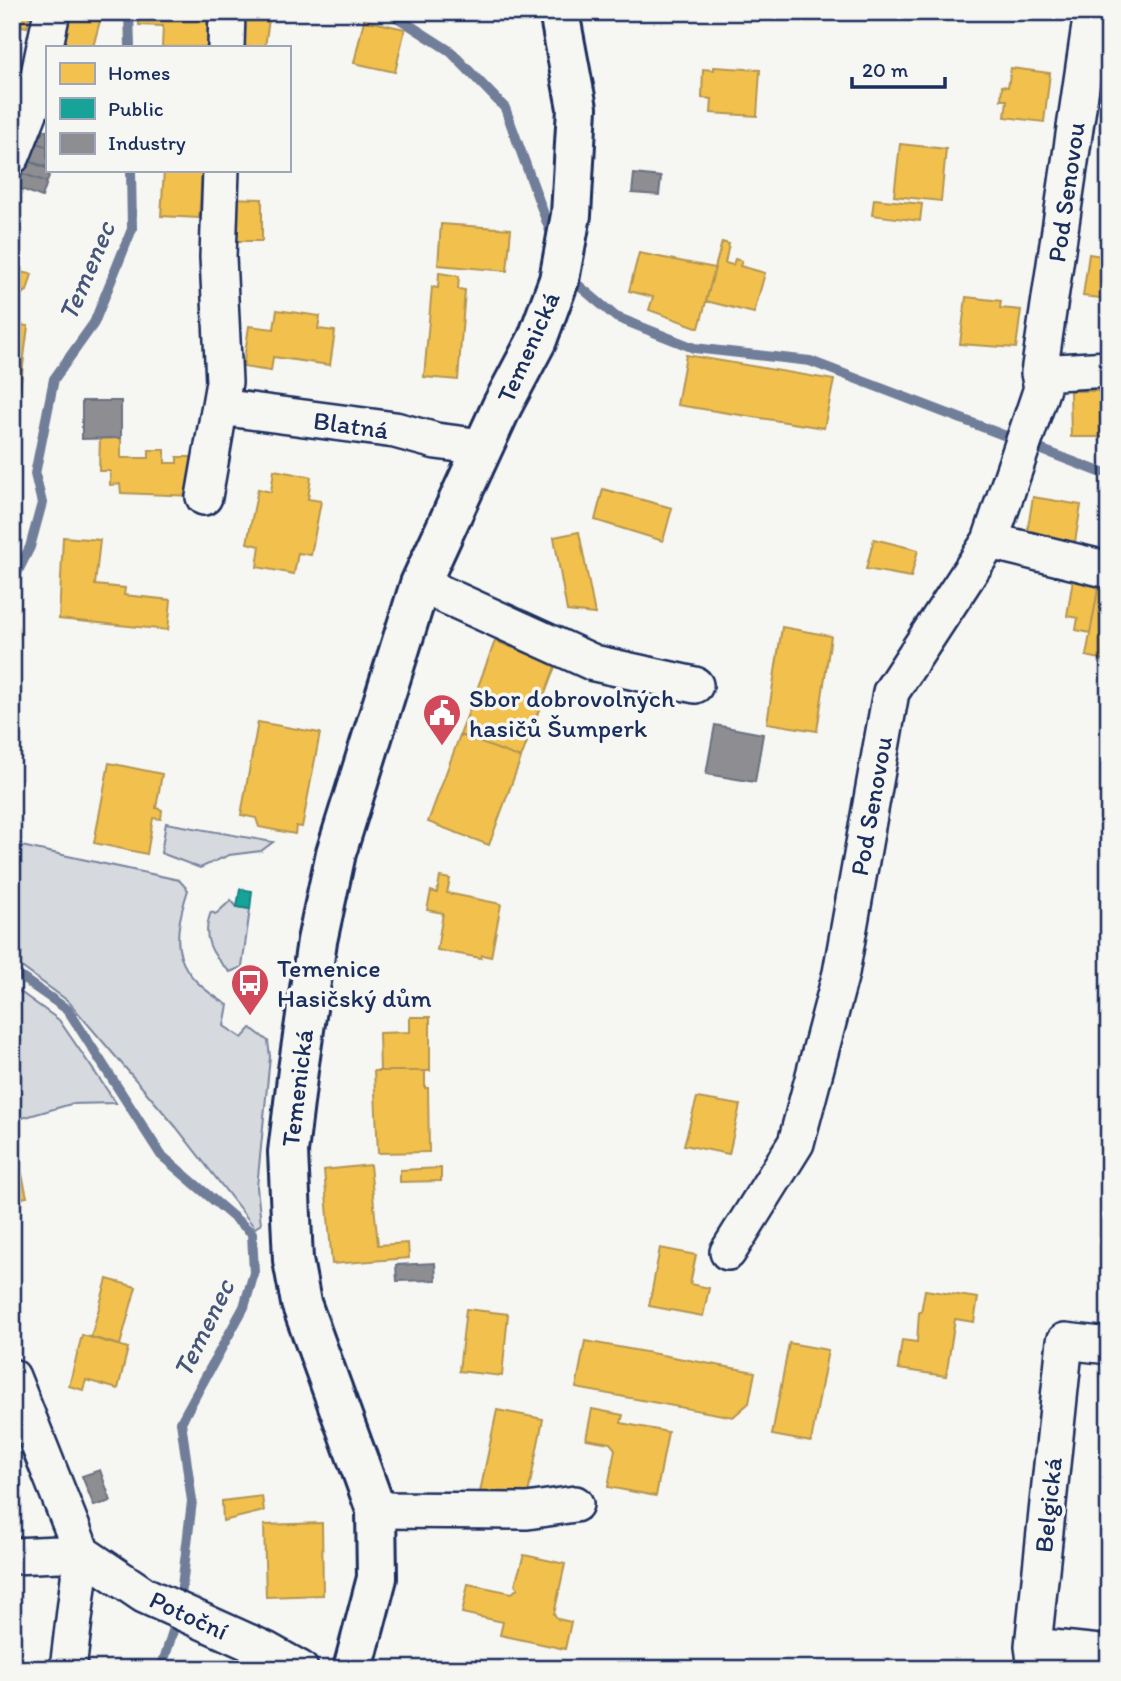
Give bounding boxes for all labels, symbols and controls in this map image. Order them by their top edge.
legend [46,46,290,172]
scale bar [852,46,944,90]
text: 20 m [862,57,909,82]
text: Homes [108,60,170,85]
text: Public [108,96,164,121]
street label: Pod Senovou [1040,120,1092,264]
text: Industry [108,130,186,155]
water label: Temenec [50,214,123,326]
street label: Temenická [489,286,567,408]
street label: Blatná [311,404,391,446]
place label: Sbor dobrovolných hasičů Šumperk [469,682,675,744]
public building icon: Sbor dobrovolných hasičů Šumperk [421,692,463,747]
street label: Pod Senovou [843,734,899,878]
place label: Temenice Hasičský dům [277,952,432,1014]
bus stop icon: Temenice Hasičský dům [229,962,271,1017]
street label: Temenická [274,1027,320,1149]
water label: Temenec [165,1272,242,1383]
street label: Belgická [1027,1455,1069,1554]
street label: Potoční [145,1583,234,1647]

